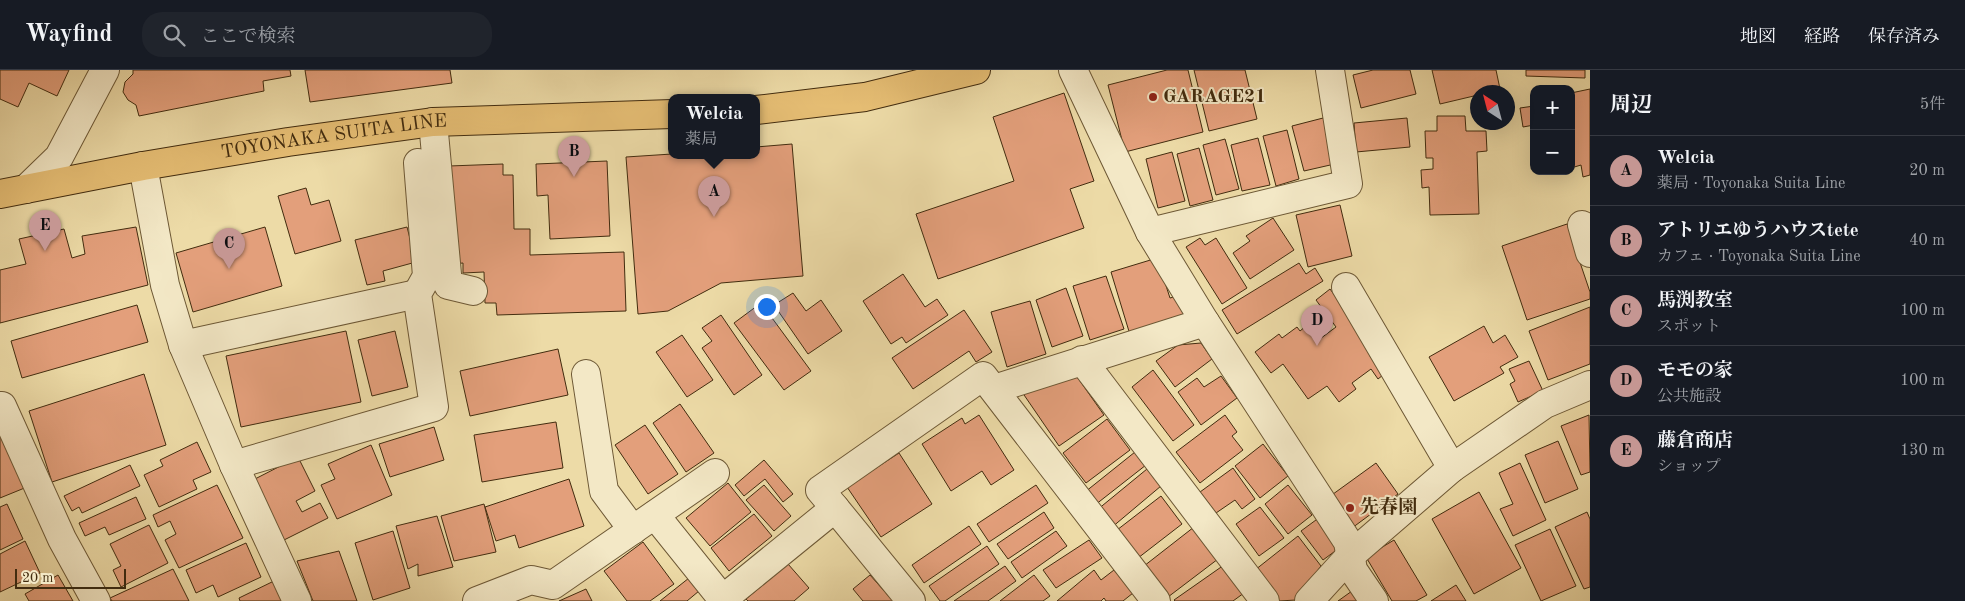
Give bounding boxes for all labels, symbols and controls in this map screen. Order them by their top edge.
search box [142,12,492,57]
icon: search [160,21,188,49]
text: Wayfind [25,23,112,47]
text: ここで検索 [200,28,295,47]
text: 地図 [1740,28,1776,46]
text: 経路 [1804,28,1840,46]
text: 保存済み [1868,28,1940,46]
north arrow [1470,85,1515,130]
map controls [1530,85,1575,175]
button: + [1530,85,1575,130]
place label: GARAGE21 [1163,88,1266,107]
marker: GARAGE21 [1147,91,1159,103]
popup [668,94,760,159]
text: 周辺 [1610,95,1652,116]
text: 5件 [1920,97,1945,113]
text: Welcia [685,105,743,124]
street label: TOYONAKA SUITA LINE [220,112,447,162]
button: − [1530,130,1575,175]
text: 薬局 [685,132,717,148]
pin: B [558,136,590,177]
text: Welcia [1657,149,1715,168]
text: A [1620,163,1632,179]
text: 20 m [1909,163,1945,179]
pin: A [698,176,730,217]
text: 薬局 · Toyonaka Suita Line [1657,176,1845,192]
pin: E [29,210,61,251]
text: アトリエゆうハウスtete [1657,222,1859,241]
pin: C [213,228,245,269]
text: B [1620,233,1632,249]
text: 40 m [1909,233,1945,249]
text: カフェ · Toyonaka Suita Line [1657,249,1861,265]
text: 馬渕教室 [1657,292,1733,311]
your location [754,294,780,320]
text: C [1621,303,1631,319]
text: 100 m [1900,303,1945,319]
pin: D [1301,305,1333,346]
text: スポット [1657,319,1721,335]
text: モモの家 [1657,362,1733,381]
text: D [1620,373,1632,389]
text: 100 m [1900,373,1945,389]
text: 公共施設 [1657,389,1721,405]
text: 藤倉商店 [1657,432,1733,451]
text: E [1620,443,1632,459]
text: 130 m [1900,443,1945,459]
text: ショップ [1657,459,1721,475]
place label: 先春園 [1360,496,1417,518]
marker: 先春園 [1344,502,1356,514]
scale bar [15,566,126,589]
text: 20 m [22,571,53,585]

